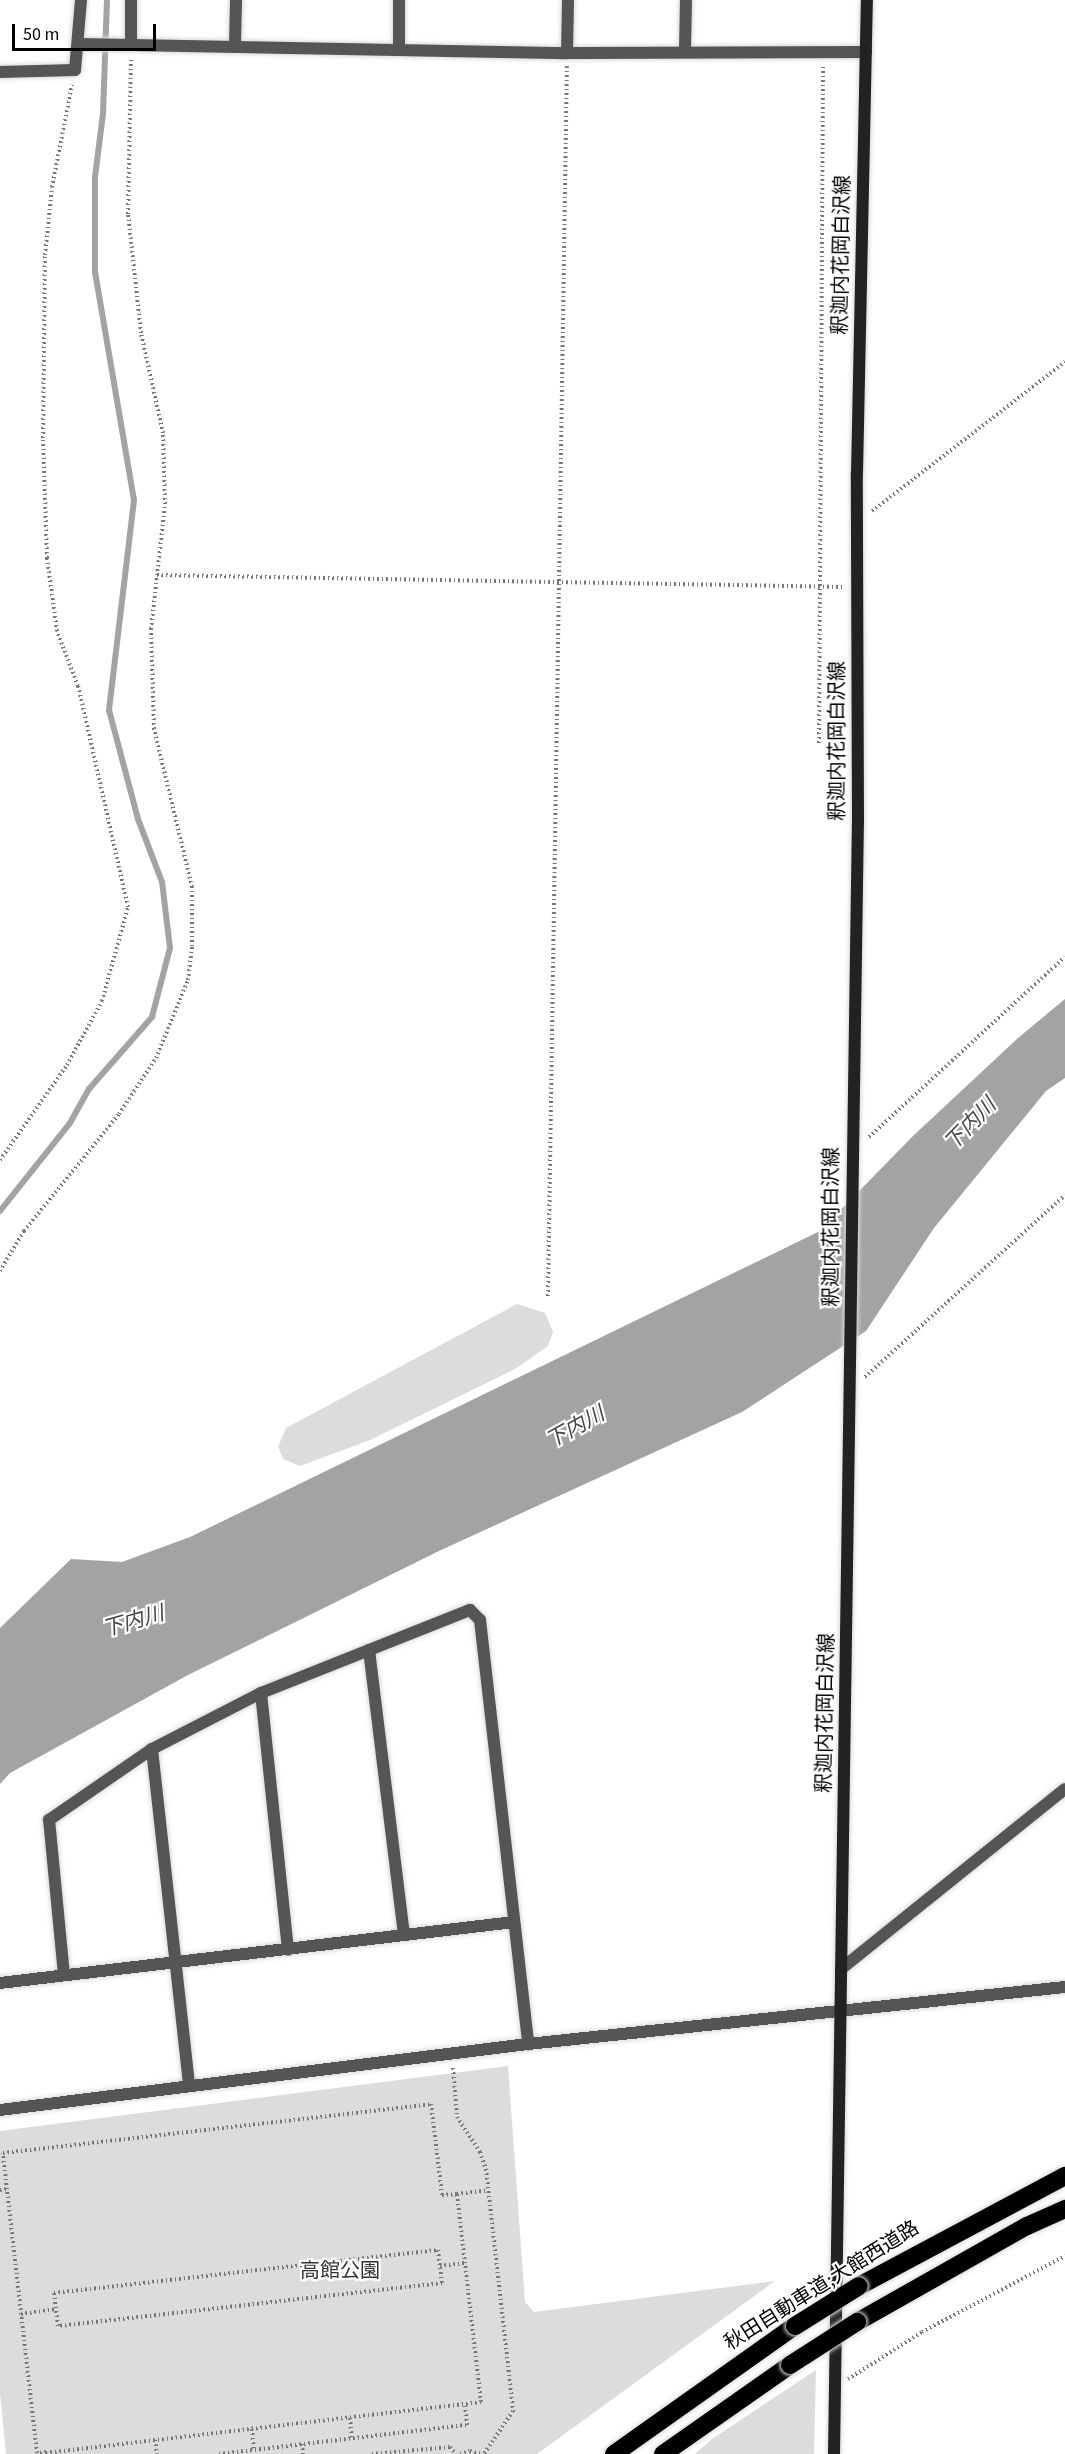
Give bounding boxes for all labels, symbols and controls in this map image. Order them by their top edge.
scale bar [15,12,159,50]
text: 50 m [23,22,59,47]
street label: 釈迦内花岡白沢線 [829,175,855,335]
street label: 釈迦内花岡白沢線 [826,661,850,821]
water label: 下内川 [939,1093,1001,1155]
street label: 釈迦内花岡白沢線 [820,1147,844,1307]
water label: 下内川 [541,1401,609,1453]
water label: 下内川 [99,1600,167,1642]
street label: 釈迦内花岡白沢線 [813,1633,839,1793]
street label: 秋田自動車道;大館西道路 [720,2216,924,2356]
park label: 高館公園 [300,2259,380,2283]

